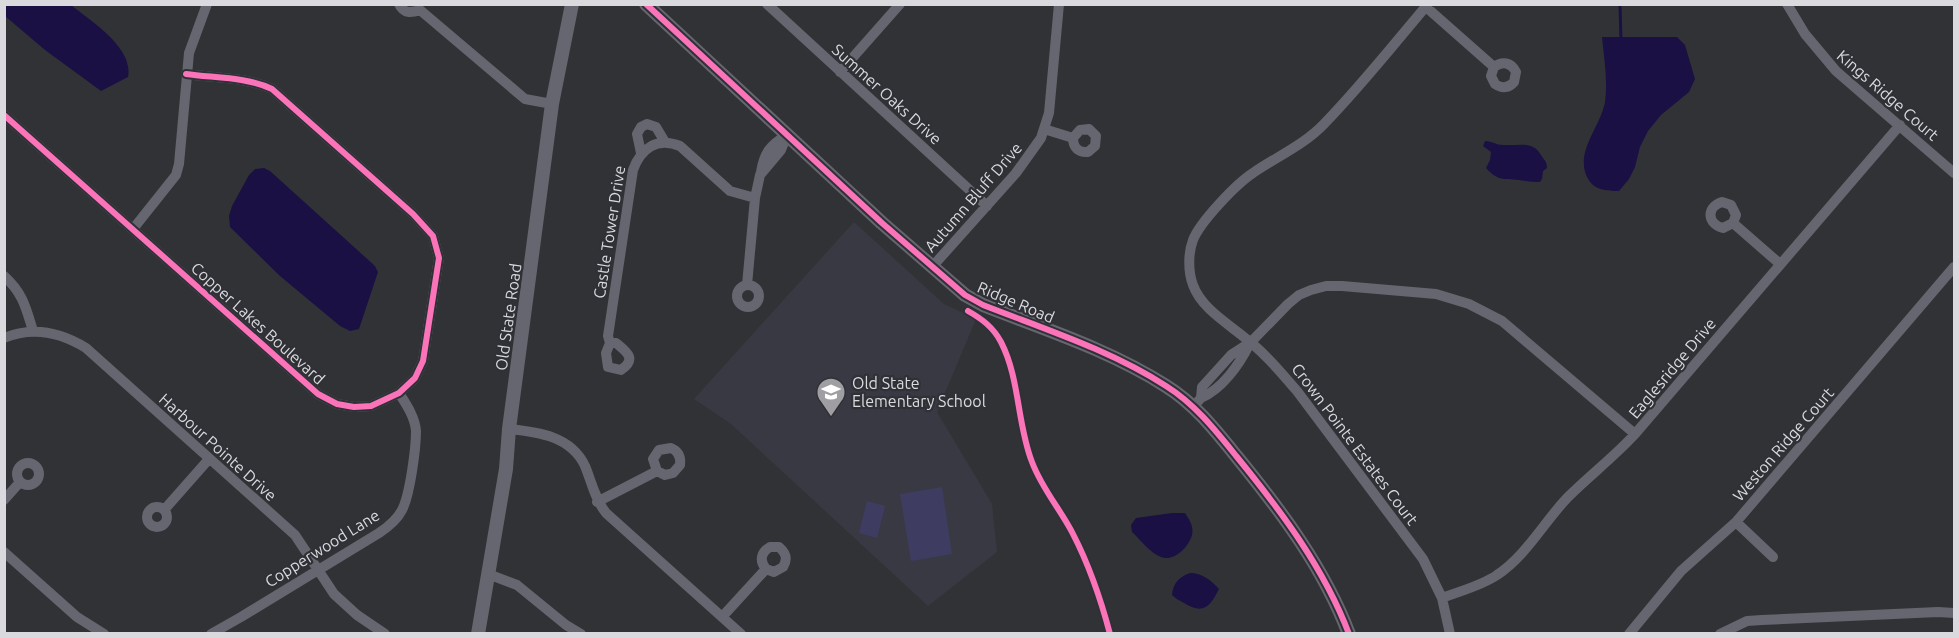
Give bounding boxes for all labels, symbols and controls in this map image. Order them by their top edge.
street label: Summer Oaks Drive [829,40,945,148]
street label: Kings Ridge Court [1834,46,1943,144]
street label: Autumn Bluff Drive [921,139,1025,255]
street label: Castle Tower Drive [590,164,628,300]
street label: Copper Lakes Boulevard [188,258,328,388]
street label: Old State Road [492,262,524,372]
street label: Ridge Road [975,278,1057,326]
street label: Eaglesridge Drive [1625,314,1719,422]
street label: Crown Pointe Estates Court [1288,360,1422,529]
place label: Old State Elementary School [852,374,986,410]
school or university icon: Old State Elementary School [815,376,847,418]
street label: Weston Ridge Court [1729,383,1838,504]
street label: Harbour Pointe Drive [156,390,280,504]
street label: Copperwood Lane [261,506,383,590]

